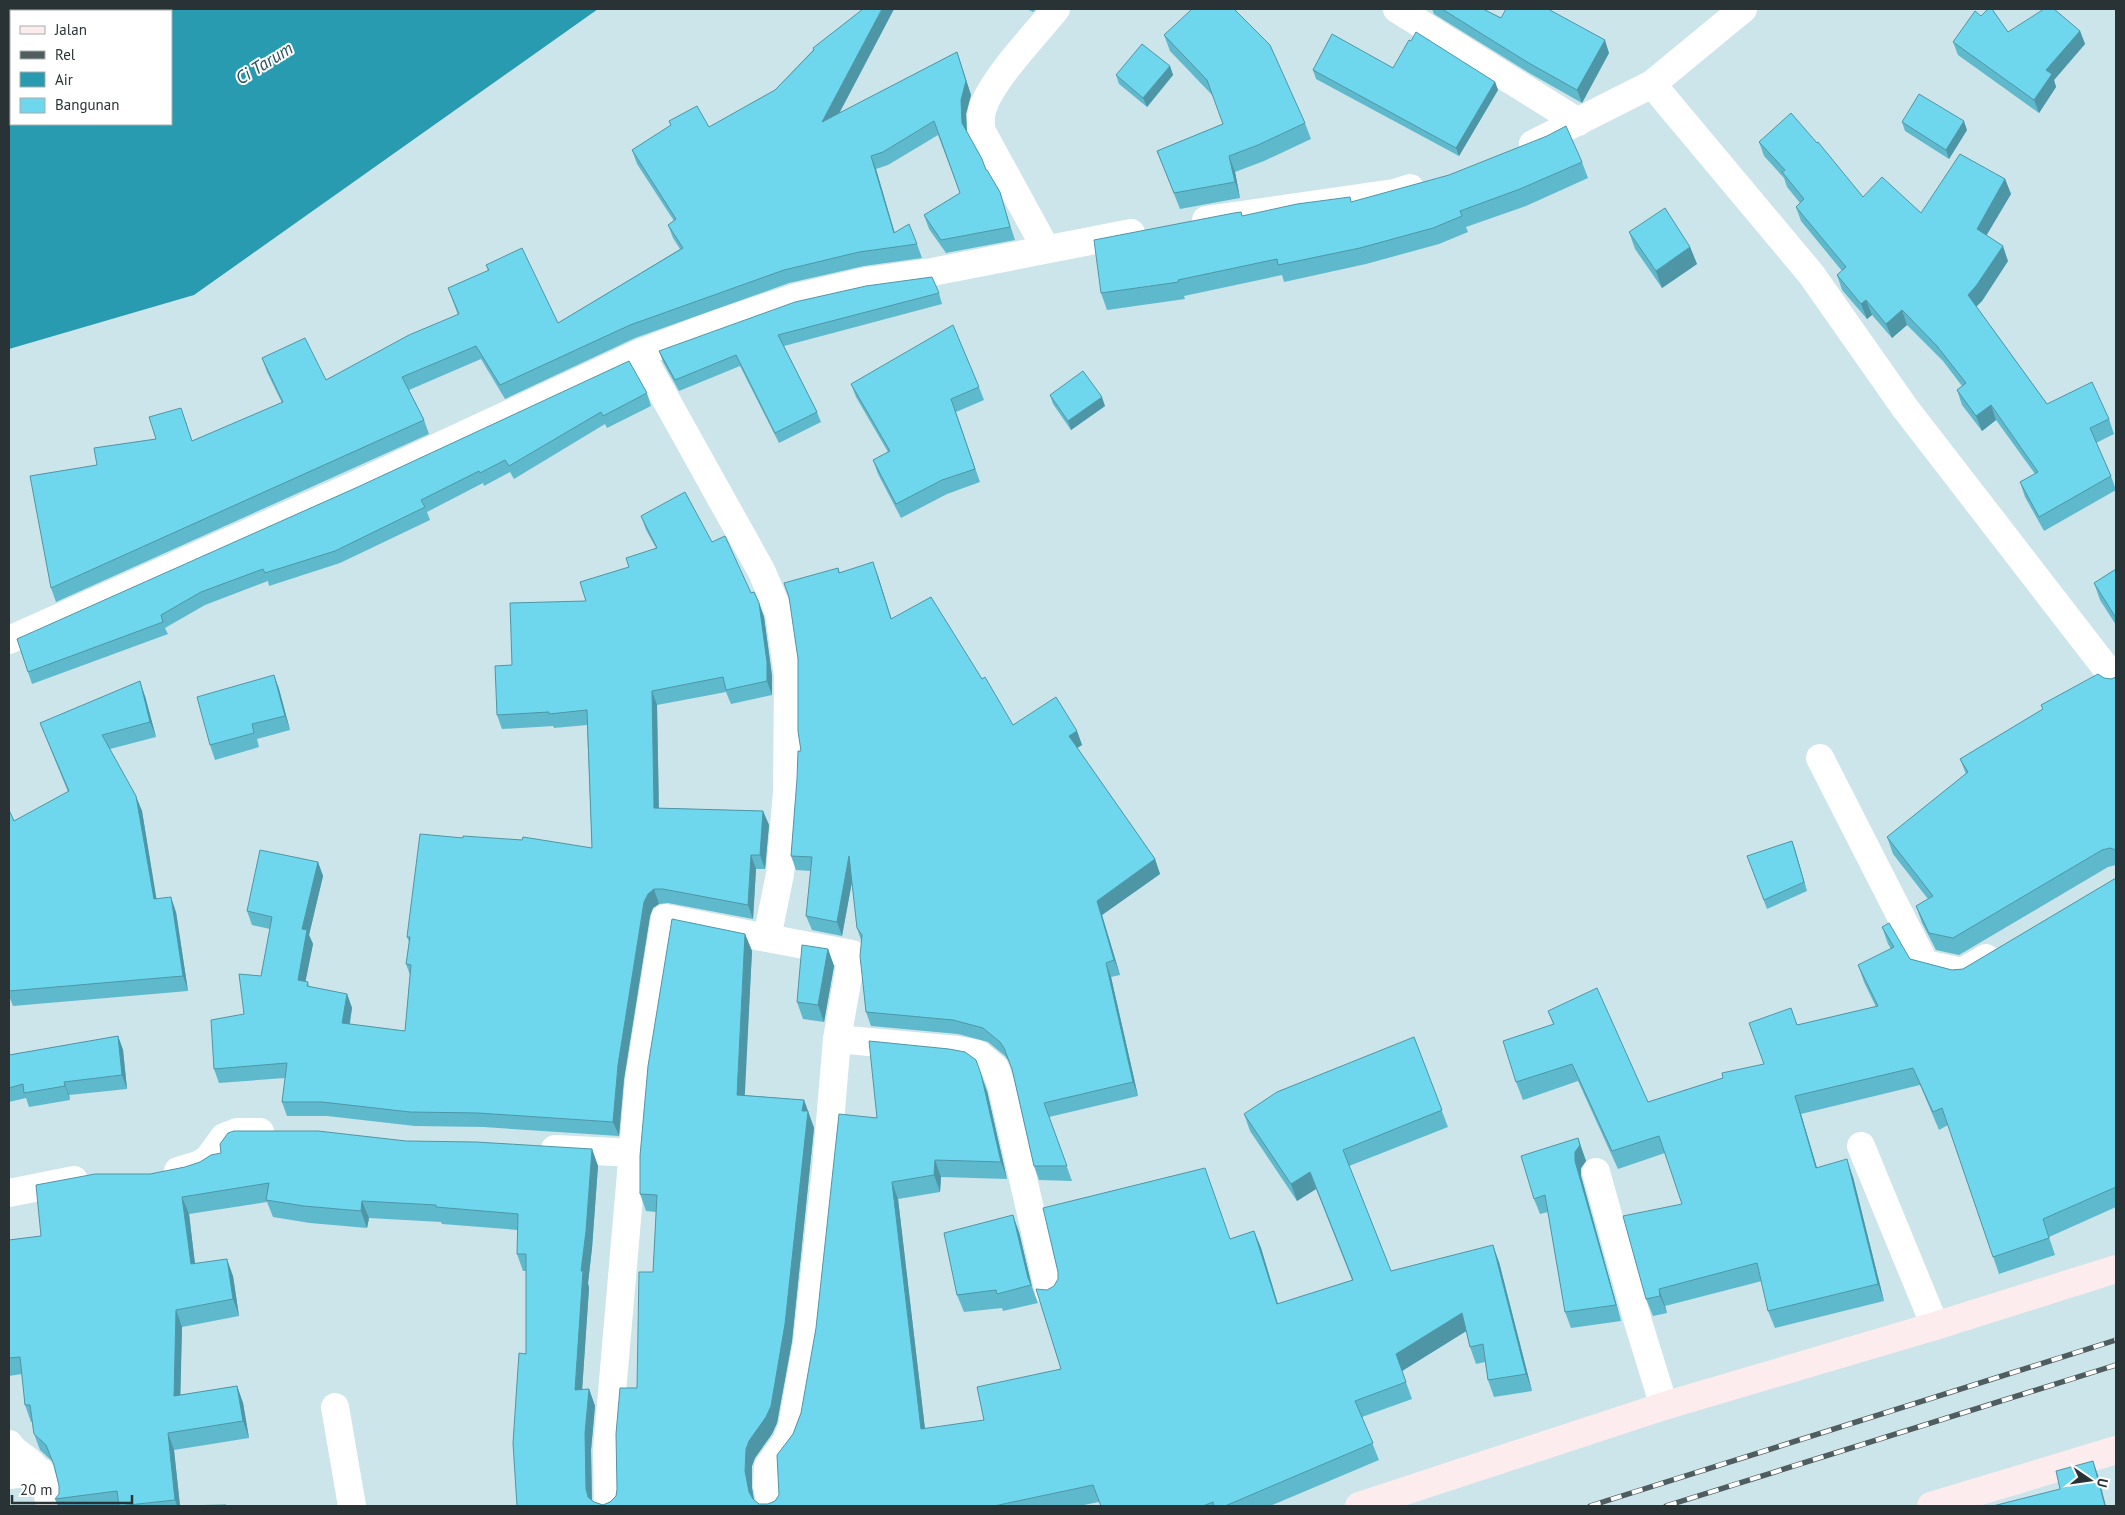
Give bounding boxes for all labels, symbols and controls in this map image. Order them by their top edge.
legend [10,10,172,125]
text: Jalan [54,20,87,39]
water label: Ci Tarum [231,36,297,90]
text: Rel [55,45,76,64]
text: Air [55,70,73,89]
text: Bangunan [55,95,119,114]
north arrow [2065,1455,2115,1505]
scale bar [12,1472,132,1504]
text: U [2093,1477,2112,1489]
text: 20 m [20,1480,53,1499]

